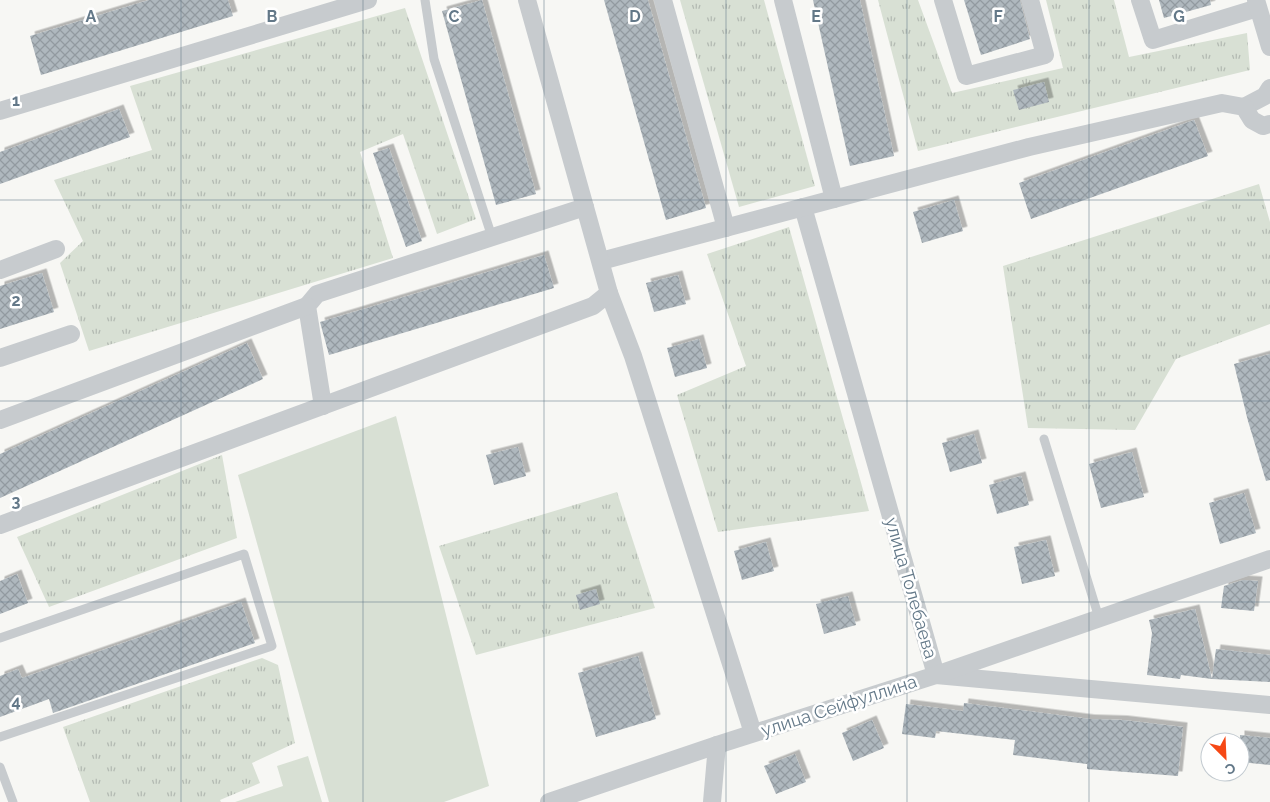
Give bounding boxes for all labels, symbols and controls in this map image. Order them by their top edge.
text: A [86,7,97,26]
text: B [267,7,278,26]
text: C [449,7,460,26]
text: D [629,7,641,26]
text: E [811,7,821,26]
text: F [993,7,1003,26]
text: G [1173,7,1185,26]
text: 1 [12,91,20,110]
text: 2 [11,291,21,310]
text: 3 [12,492,21,511]
street label: улица Толебаева [881,515,942,661]
street label: улица Сейфуллина [758,670,919,741]
text: 4 [11,692,21,711]
north arrow [1200,732,1250,782]
text: С [1222,760,1238,778]

